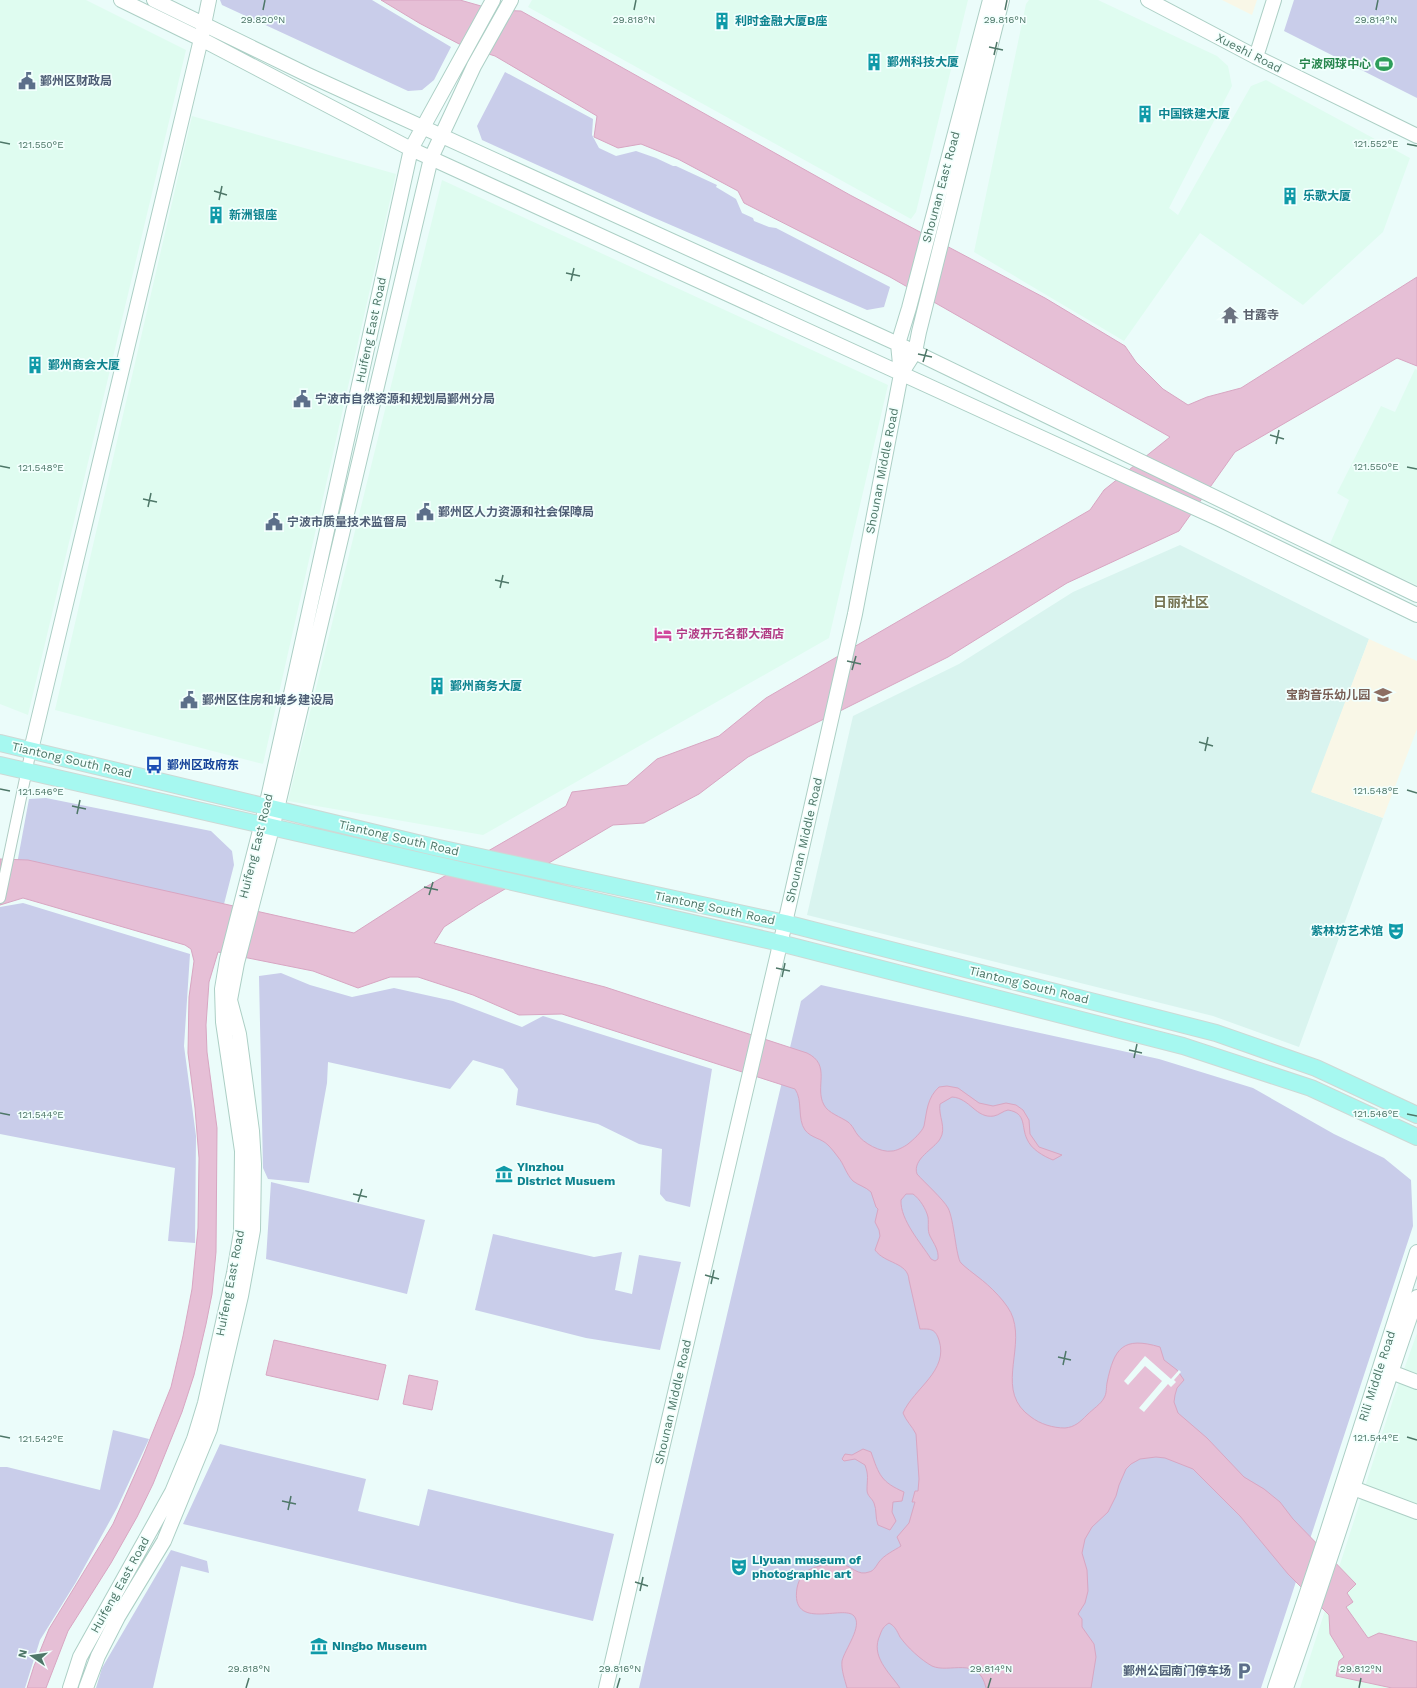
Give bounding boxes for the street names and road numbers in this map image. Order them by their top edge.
street label: Xueshi Road [1214,31,1284,75]
street label: Shounan East Road [919,130,963,244]
street label: Huifeng East Road [353,276,389,384]
street label: Shounan Middle Road [863,407,901,535]
street label: Tiantong South Road [11,739,133,781]
street label: Shounan Middle Road [783,776,825,904]
street label: Huifeng East Road [236,792,276,900]
street label: Tiantong South Road [338,817,460,859]
street label: Tiantong South Road [654,888,776,928]
street label: Tiantong South Road [968,963,1090,1007]
street label: Huifeng East Road [213,1229,247,1337]
street label: Rili Middle Road [1356,1329,1398,1423]
street label: Shounan Middle Road [652,1338,694,1466]
street label: Huifeng East Road [88,1534,152,1636]

